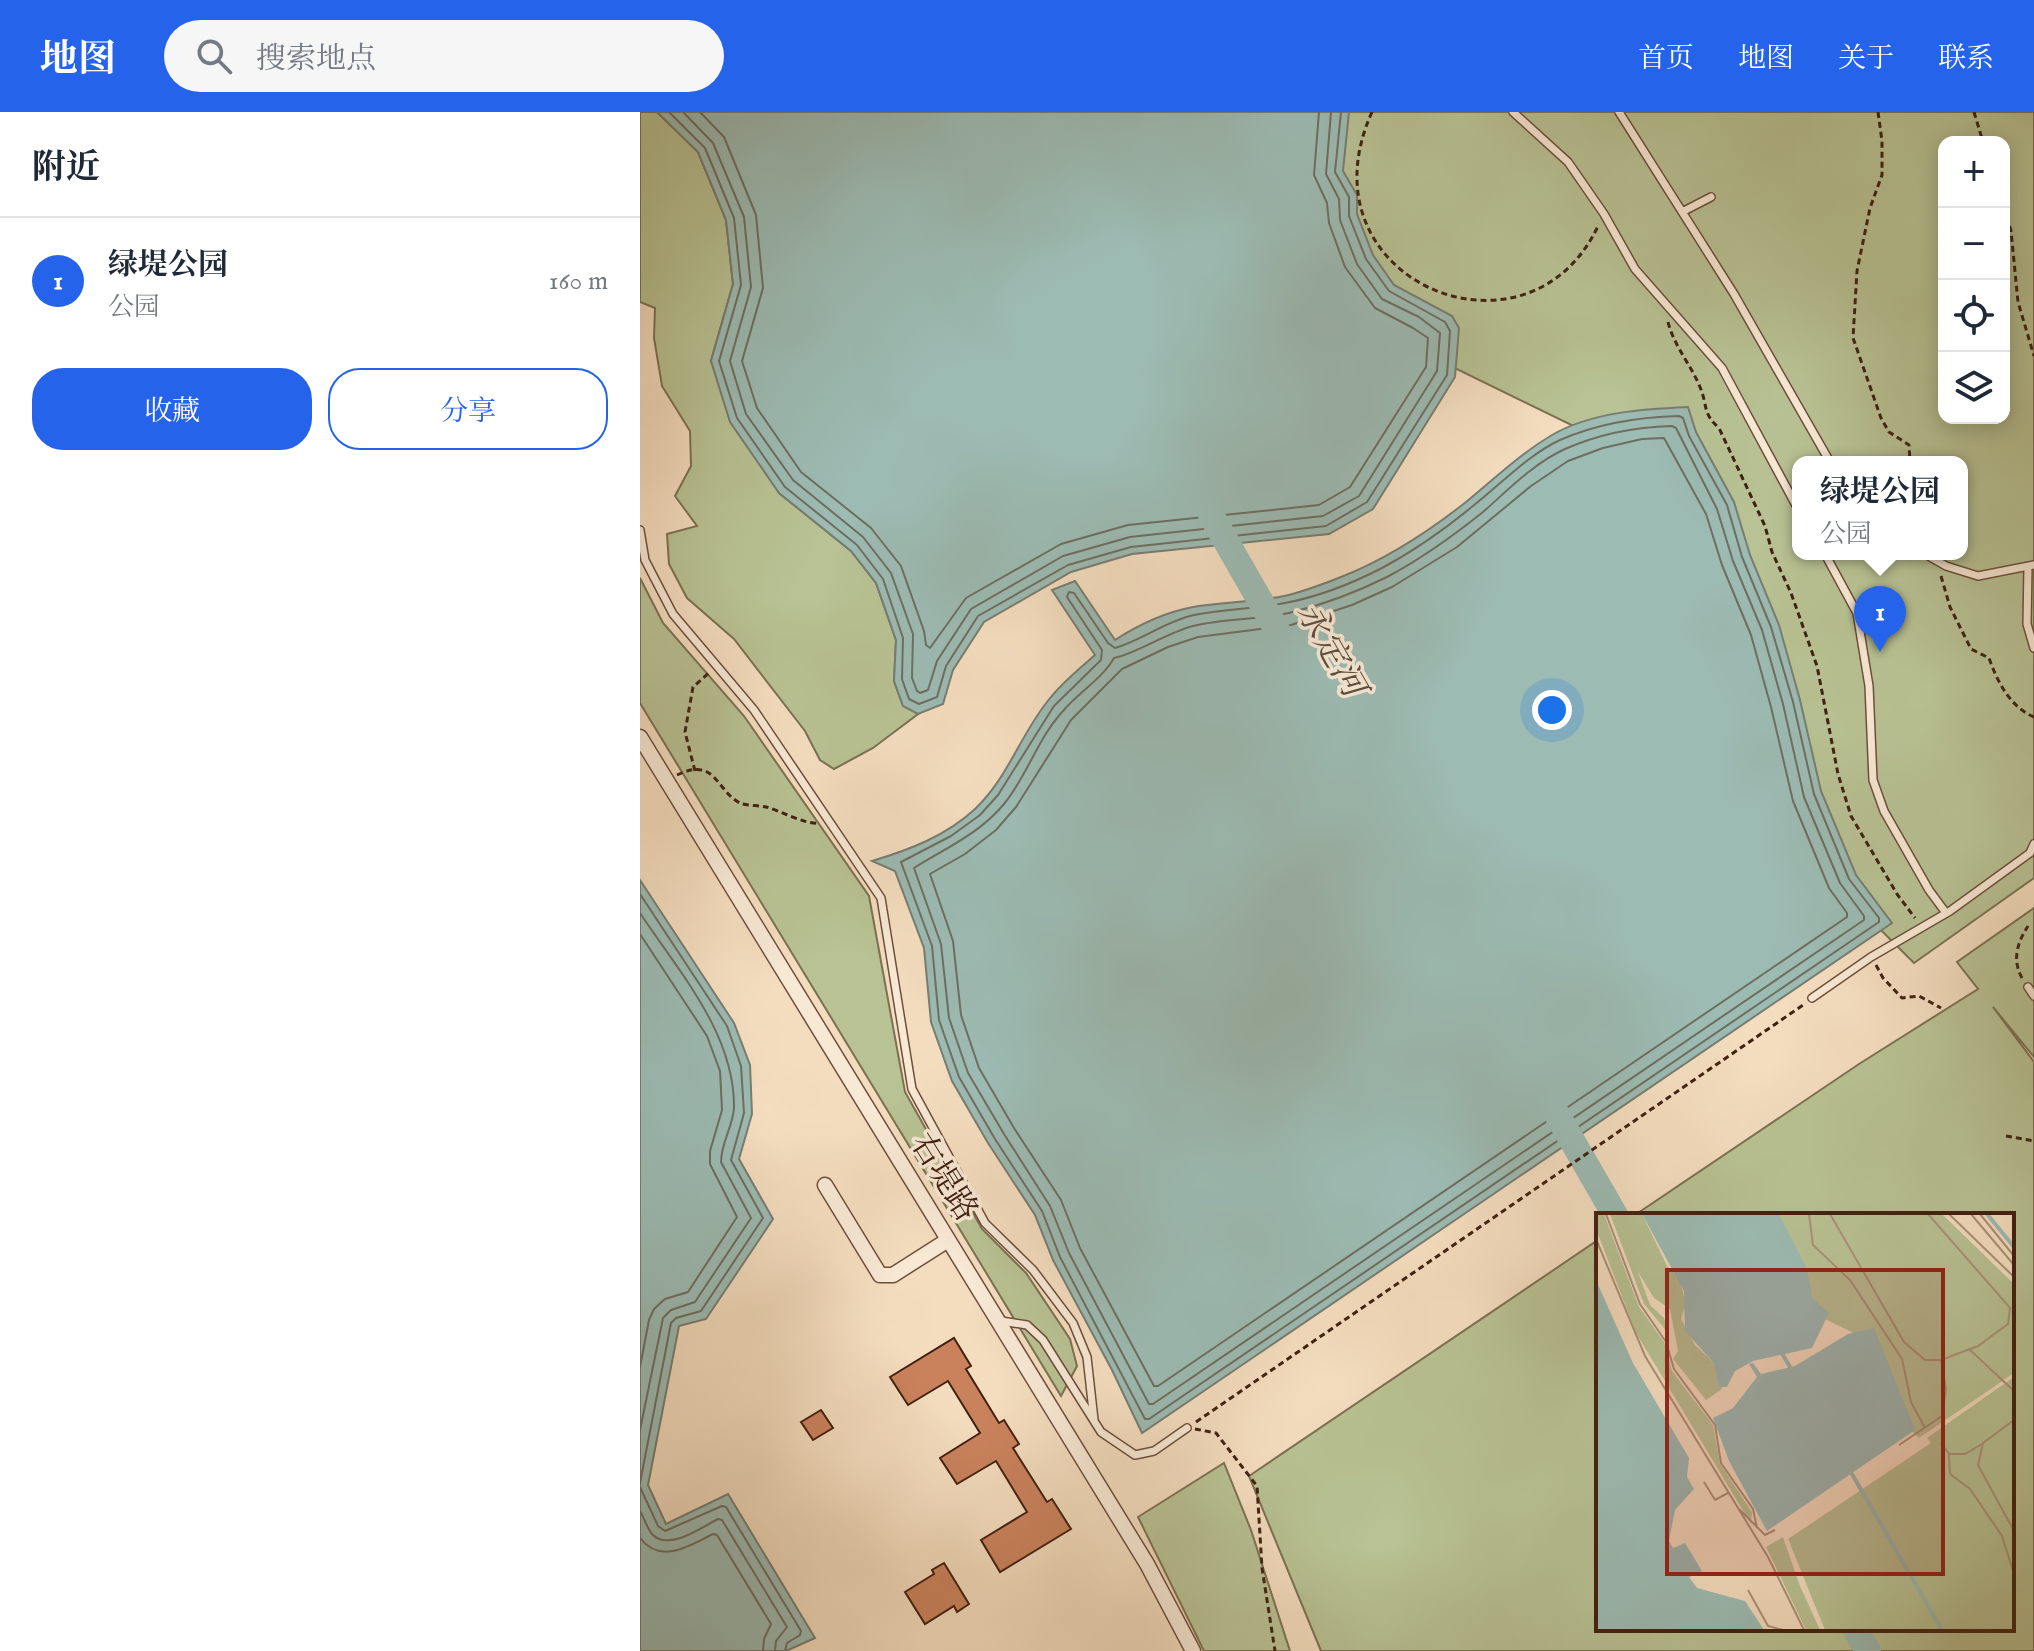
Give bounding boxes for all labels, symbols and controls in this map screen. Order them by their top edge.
search box [164,20,724,92]
icon: search [192,34,236,78]
text: 地图 [40,37,116,85]
text: 搜索地点 [256,41,376,79]
text: 首页 [1638,42,1694,77]
text: 地图 [1738,42,1794,77]
text: 关于 [1838,42,1894,77]
text: 联系 [1938,42,1994,77]
map controls [1938,136,2010,424]
button: + [1938,136,2010,208]
text: 附近 [32,147,100,190]
button: − [1938,208,2010,280]
text: 绿堤公园 [108,247,228,285]
text: 1 [53,265,63,298]
text: 160 m [549,265,608,298]
button: locate [1938,280,2010,352]
text: 公园 [108,291,160,324]
button: layers [1938,352,2010,424]
button: 收藏 [32,368,312,450]
button: 分享 [328,368,608,450]
popup [1792,456,1968,560]
text: 绿堤公园 [1820,474,1940,512]
text: 公园 [1820,518,1872,551]
pin: 1 [1854,586,1906,652]
water label: 永定河 [1286,595,1377,710]
your location [1532,690,1572,730]
street label: 右堤路 [900,1126,986,1230]
inset map [1596,1213,2014,1631]

